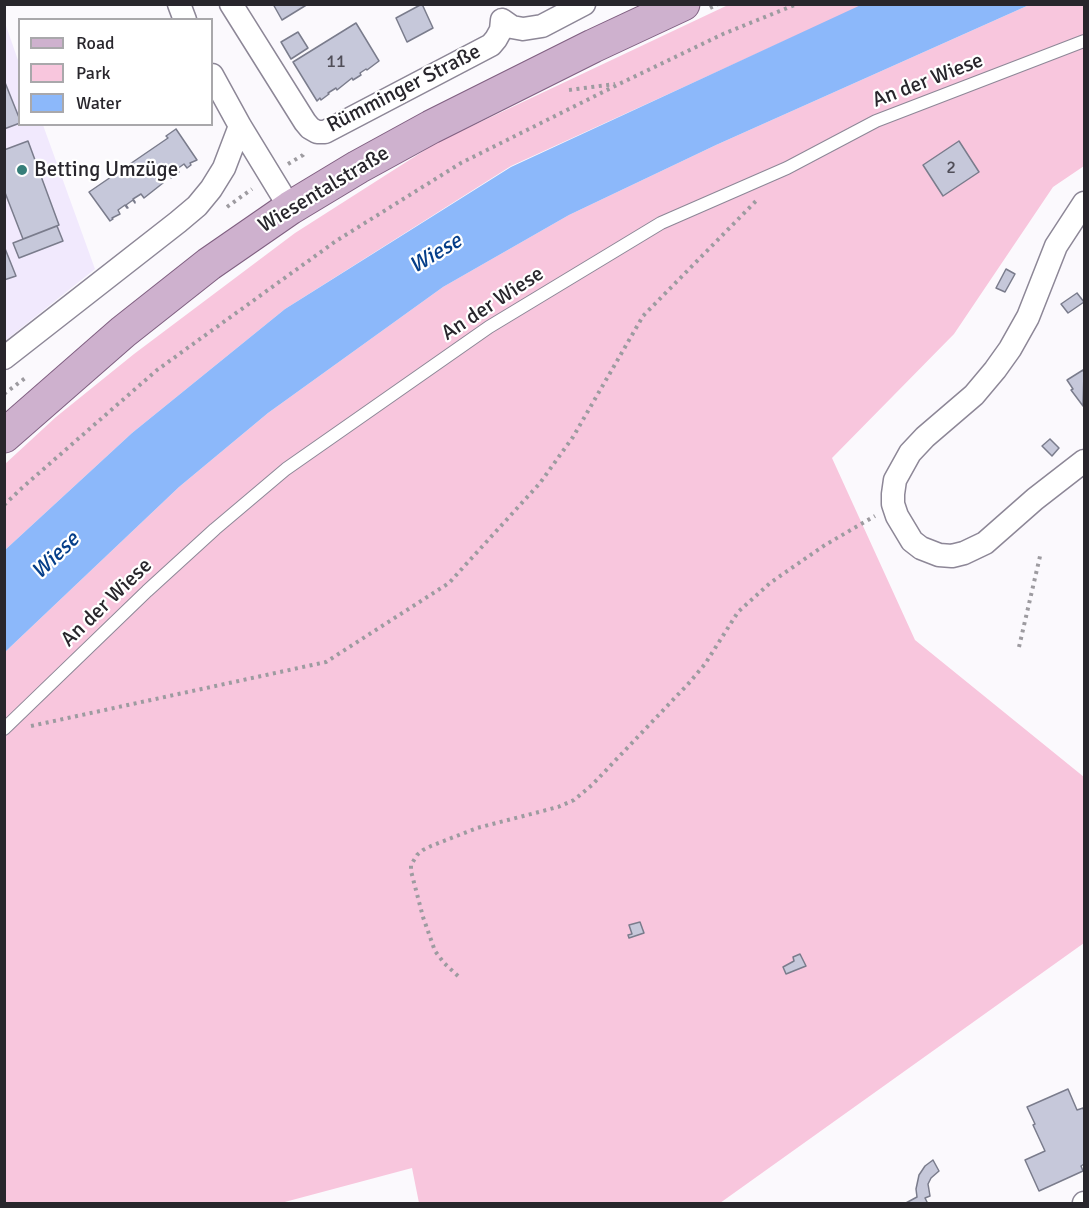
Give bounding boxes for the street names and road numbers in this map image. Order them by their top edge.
street label: Rümminger Straße [323,39,485,139]
street label: An der Wiese [869,48,987,114]
street label: Wiesentalstraße [254,141,394,239]
street label: An der Wiese [437,262,549,346]
street label: An der Wiese [56,553,158,653]

